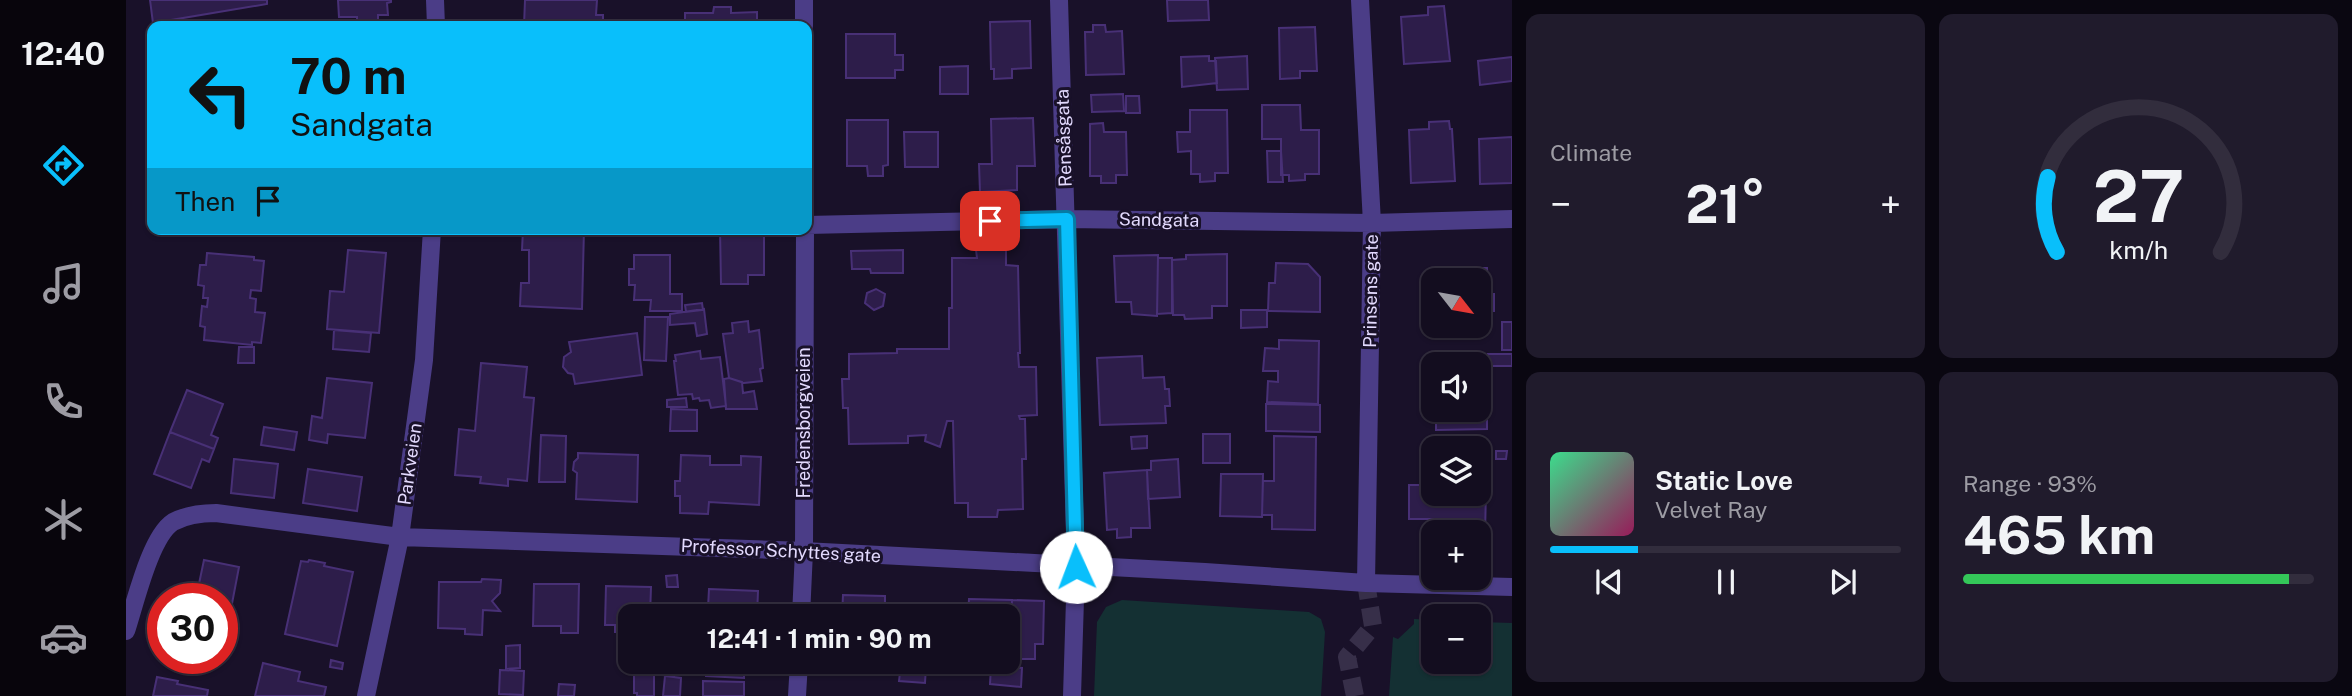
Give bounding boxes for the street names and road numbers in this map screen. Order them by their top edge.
street label: Rensåsgata [1051,89,1076,187]
street label: Sandgata [1119,208,1199,231]
street label: Prinsens gate [1359,234,1382,348]
street label: Fredensborgveien [793,347,814,499]
street label: Parkveien [393,421,426,506]
street label: Professor Schyttes gate [680,535,882,566]

